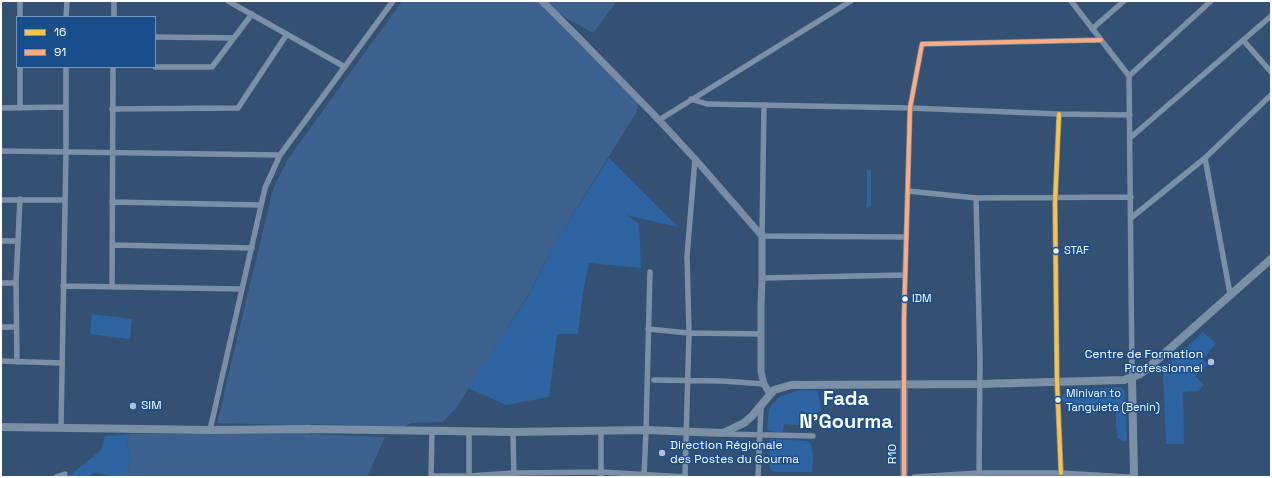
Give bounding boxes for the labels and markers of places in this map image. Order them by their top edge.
place label: STAF [1064,244,1089,258]
marker: STAF [1051,246,1061,256]
place label: IDM [912,292,931,306]
marker: IDM [900,294,910,304]
place label: Centre de Formation Professionnel [1085,348,1203,376]
marker: Centre de Formation Professionnel [1206,357,1216,367]
place label: Minivan to Tanguieta (Benin) [1066,387,1160,413]
marker: Minivan to Tanguieta (Benin) [1053,395,1063,405]
place label: SIM [141,399,162,413]
marker: SIM [128,401,138,411]
place label: Direction Régionale des Postes du Gourma [670,439,799,467]
marker: Direction Régionale des Postes du Gourma [657,448,667,458]

